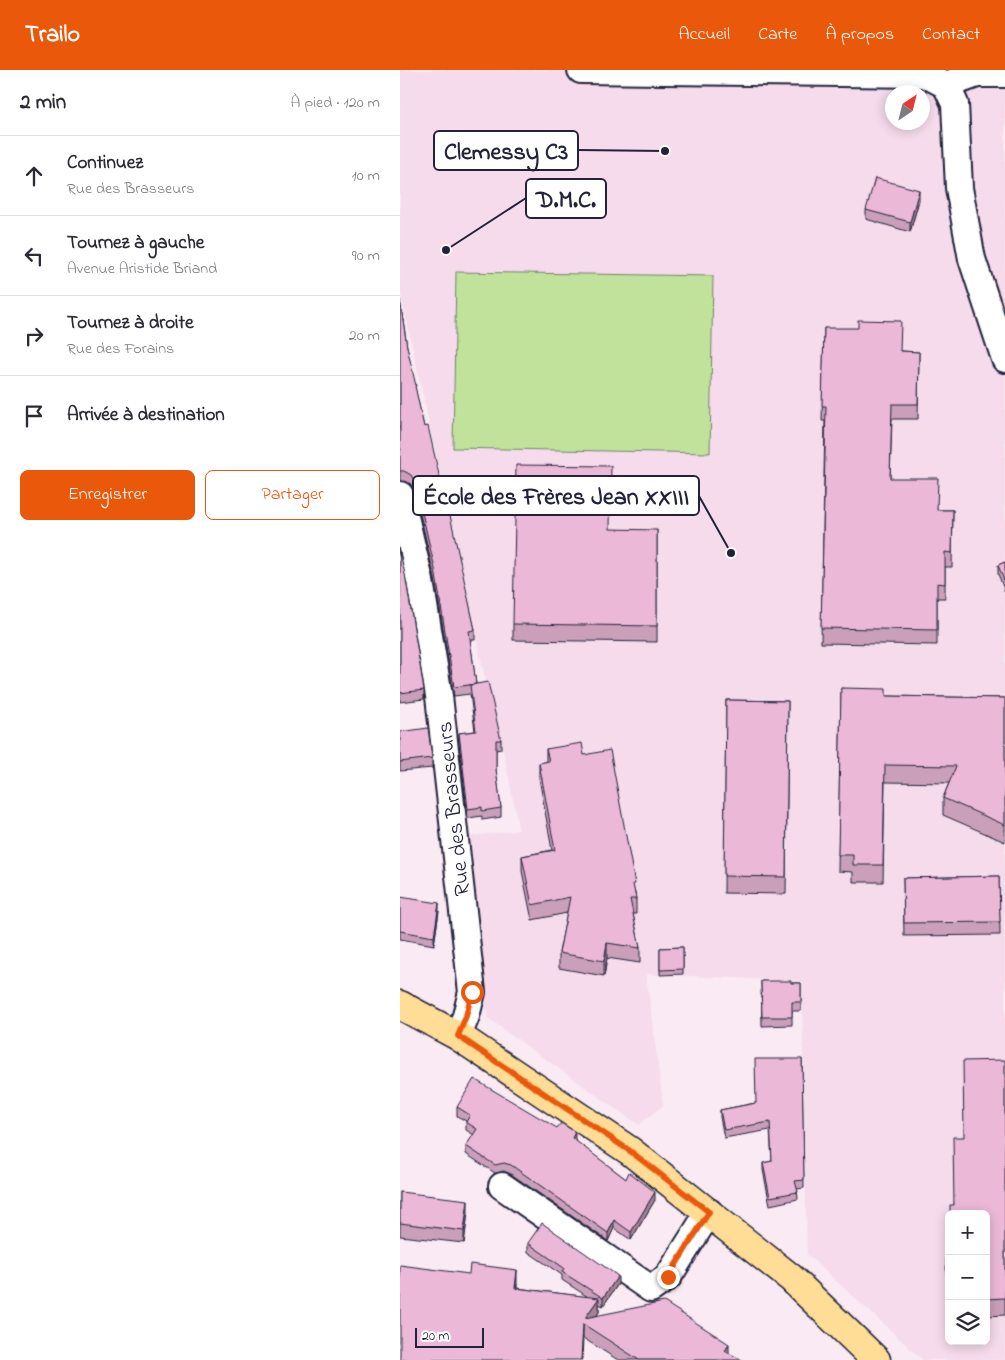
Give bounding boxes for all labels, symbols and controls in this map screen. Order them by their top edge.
text: Trailo [25,18,80,53]
text: Accueil [678,22,730,48]
text: Carte [758,22,797,48]
text: À propos [825,22,894,48]
text: Contact [922,22,980,48]
north arrow [885,85,930,130]
text: 2 min [20,88,66,118]
text: À pied · 120 m [291,91,380,115]
callout: Clemessy C3 [434,131,578,170]
text: Clemessy C3 [444,136,568,172]
text: Continuez [67,150,143,177]
icon: ahead [20,162,48,190]
text: 10 m [352,164,380,188]
text: Rue des Brasseurs [67,177,194,201]
callout: D.M.C. [526,179,606,218]
text: D.M.C. [535,184,596,219]
text: Tournez à gauche [67,230,204,257]
icon: left [20,242,48,270]
text: 90 m [352,244,380,268]
text: Avenue Aristide Briand [67,257,217,281]
text: Tournez à droite [67,310,193,337]
icon: right [20,322,48,350]
text: 20 m [349,324,380,348]
text: Rue des Forains [67,337,174,361]
icon: arrive [20,402,48,430]
text: Arrivée à destination [67,402,225,429]
button: Enregistrer [20,470,195,520]
button: Partager [205,470,380,520]
callout: École des Frères Jean XXIII [413,476,699,515]
text: École des Frères Jean XXIII [423,481,689,516]
street label: Rue des Brasseurs [430,720,480,898]
route start [461,981,484,1004]
map controls [945,1210,990,1345]
button: + [945,1210,990,1255]
button: − [945,1255,990,1300]
route end [657,1266,680,1289]
button: layers [945,1300,990,1345]
scale bar [415,1325,484,1348]
text: 20 m [422,1326,449,1347]

